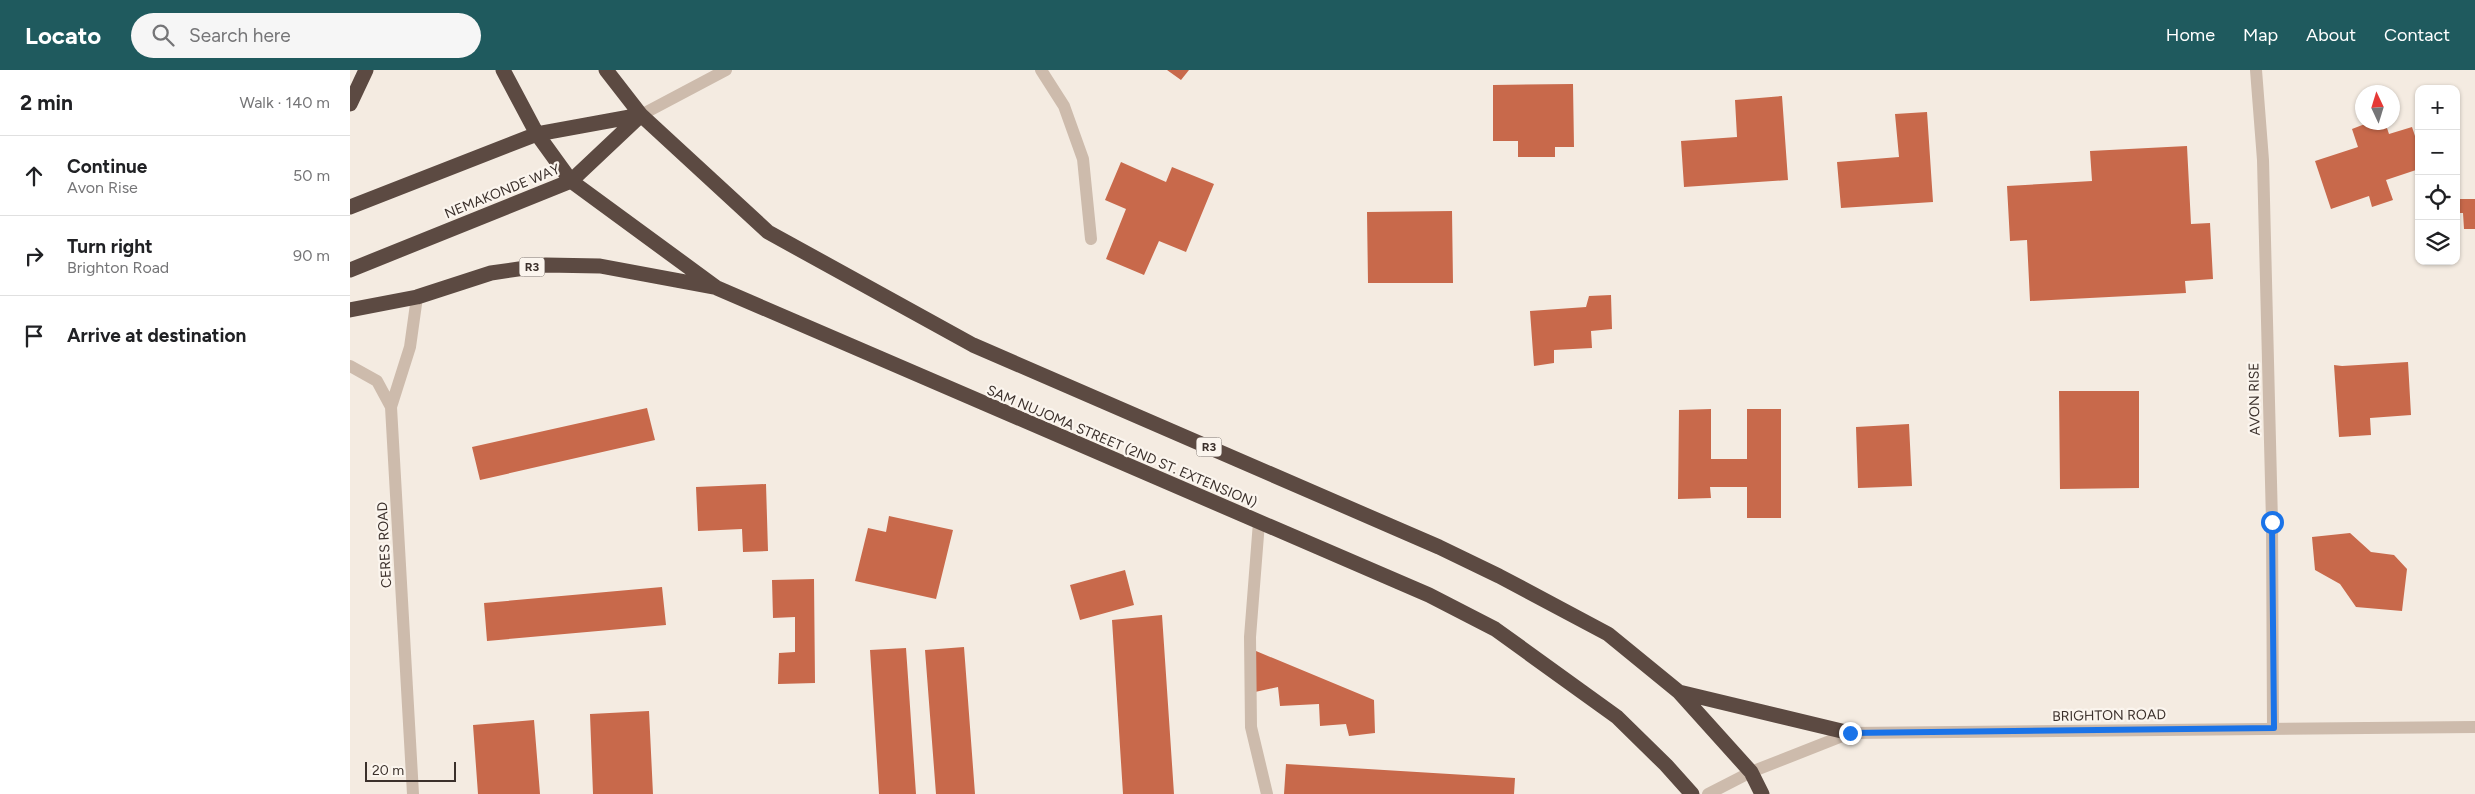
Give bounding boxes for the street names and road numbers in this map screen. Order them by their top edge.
street label: NEMAKONDE WAY [442,160,563,222]
road number: R3 [520,258,544,276]
street label: AVON RISE [2245,362,2264,436]
street label: SAM NUJOMA STREET (2ND ST. EXTENSION) [984,382,1260,511]
road number: R3 [1196,438,1222,457]
street label: CERES ROAD [374,501,395,588]
street label: BRIGHTON ROAD [2052,706,2166,725]

